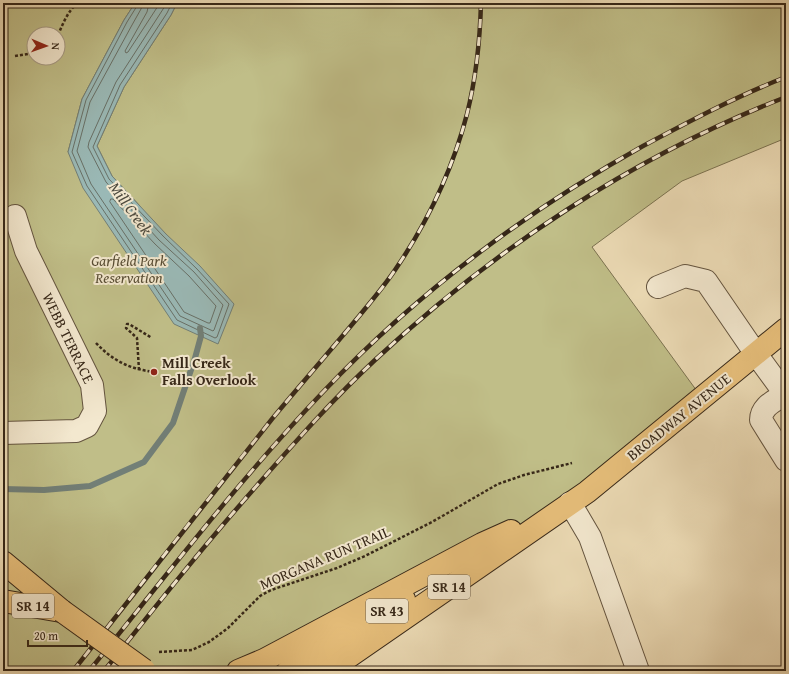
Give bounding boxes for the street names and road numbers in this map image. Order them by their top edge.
street label: WEBB TERRACE [37,289,100,387]
street label: BROADWAY AVENUE [622,368,735,465]
street label: MORGANA RUN TRAIL [256,520,394,595]
road number: SR 14 [428,575,470,599]
road number: SR 14 [12,594,54,618]
road number: SR 43 [366,599,408,623]

